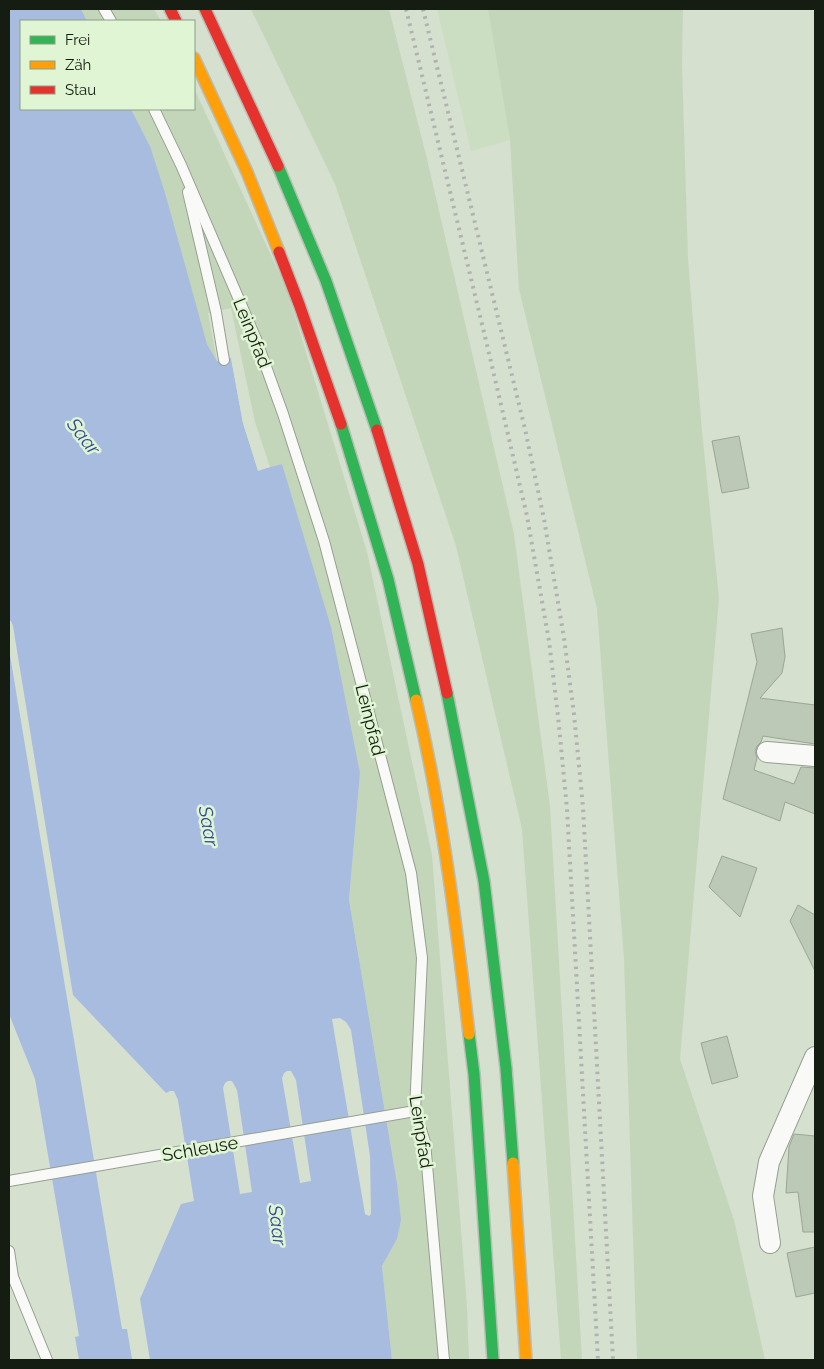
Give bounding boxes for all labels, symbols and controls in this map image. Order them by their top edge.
legend [20,20,195,110]
text: Frei [65,31,90,49]
text: Zäh [65,56,91,74]
text: Stau [65,81,96,99]
street label: Leinpfad [229,295,276,371]
water label: Saar [62,413,106,460]
street label: Leinpfad [351,682,390,758]
water label: Saar [194,803,224,849]
street label: Leinpfad [405,1094,438,1170]
street label: Schleuse [160,1131,240,1166]
water label: Saar [265,1203,292,1248]

